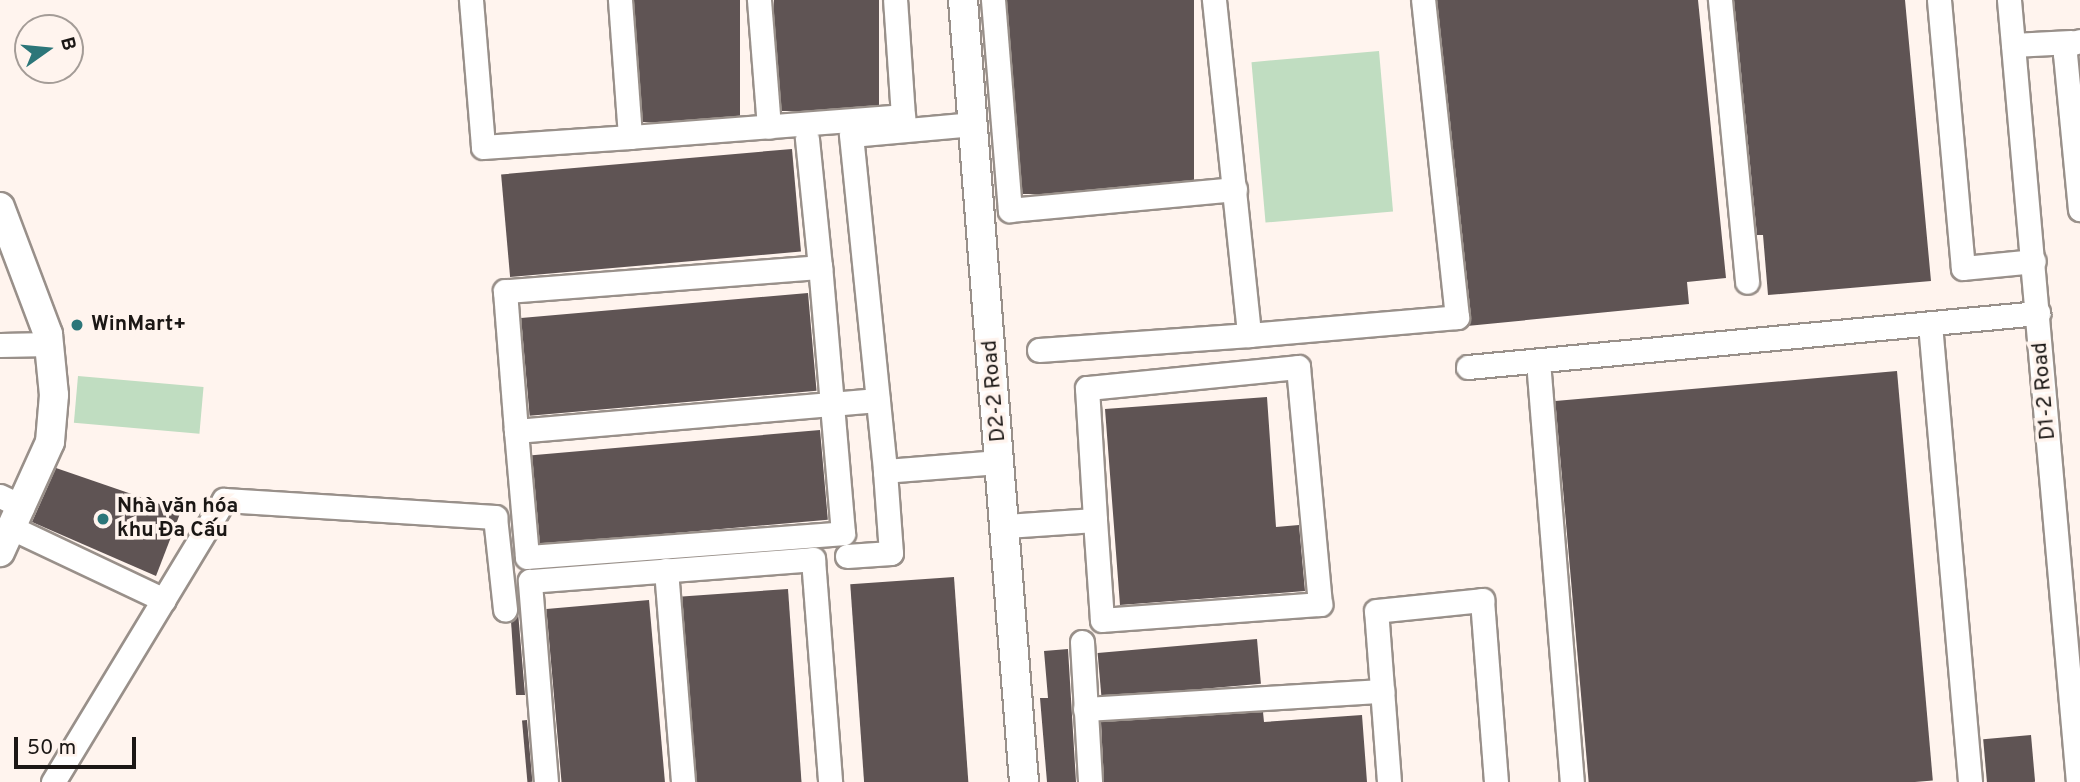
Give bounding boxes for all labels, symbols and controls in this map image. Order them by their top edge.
north arrow [14,14,84,84]
text: B [54,35,81,54]
place label: WinMart+ [91,312,186,338]
marker: WinMart+ [69,317,85,333]
street label: D2-2 Road [978,339,1012,443]
street label: D1-2 Road [2028,341,2062,441]
place label: Nhà văn hóa khu Đa Cấu [117,494,238,544]
marker: Nhà văn hóa khu Đa Cấu [95,511,111,527]
scale bar [18,722,140,766]
text: 50 m [27,735,76,762]

